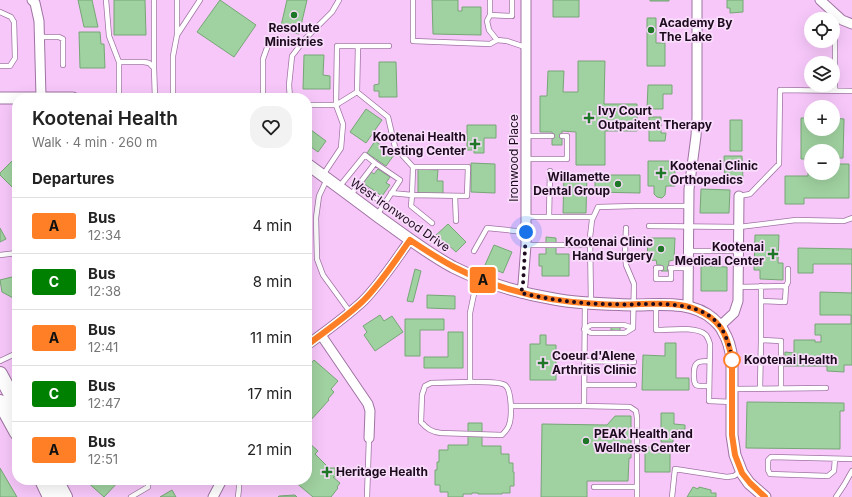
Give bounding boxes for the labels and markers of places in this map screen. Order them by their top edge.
marker: Resolute Ministries [289,10,299,20]
place label: Academy By The Lake [659,15,733,44]
place label: Resolute Ministries [265,20,323,49]
marker: Academy By The Lake [646,25,656,35]
place label: Ivy Court Outpaitent Therapy [598,103,713,132]
marker: Ivy Court Outpaitent Therapy [583,112,595,124]
place label: Kootenai Health Testing Center [373,129,466,158]
marker: Kootenai Health Testing Center [469,138,481,150]
place label: Kootenai Clinic Orthopedics [670,158,758,187]
marker: Kootenai Clinic Orthopedics [655,167,667,179]
place label: Willamette Dental Group [533,169,610,198]
marker: Willamette Dental Group [613,179,623,189]
place label: Kootenai Clinic Hand Surgery [565,234,654,263]
place label: Kootenai Medical Center [675,239,764,268]
marker: Kootenai Clinic Hand Surgery [656,244,666,254]
marker: Kootenai Medical Center [767,248,779,260]
place label: Coeur d'Alene Arthritis Clinic [552,348,637,377]
marker: Kootenai Health [723,351,741,369]
place label: Kootenai Health [744,352,837,367]
marker: Coeur d'Alene Arthritis Clinic [537,357,549,369]
place label: PEAK Health and Wellness Center [594,426,693,455]
marker: PEAK Health and Wellness Center [581,436,591,446]
place label: Heritage Health [336,464,428,479]
marker: Heritage Health [321,466,333,478]

